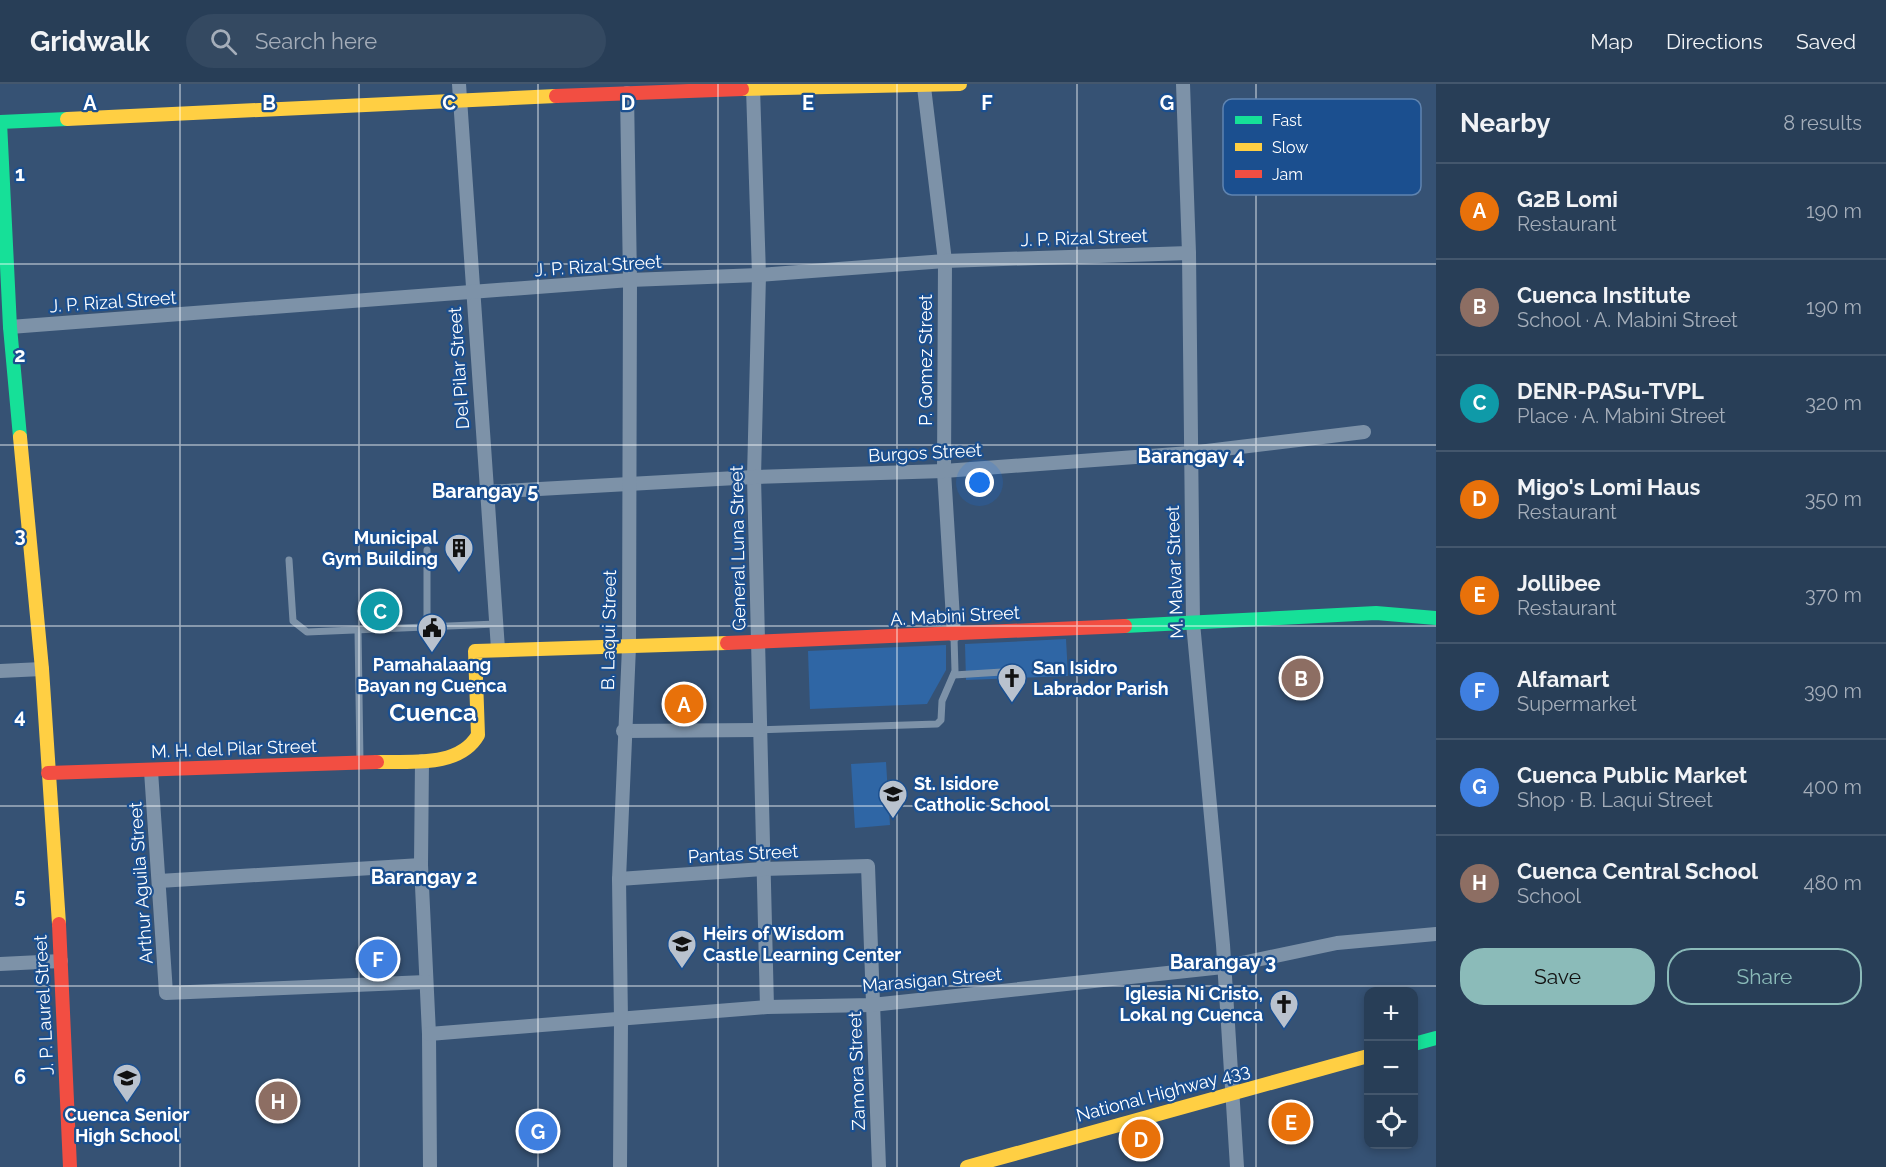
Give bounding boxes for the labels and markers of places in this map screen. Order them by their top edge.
place label: Municipal Gym Building [322,527,438,569]
building icon: Municipal Gym Building [443,532,475,574]
pin: C [360,588,400,634]
public building icon: Pamahalaang Bayan ng Cuenca [416,612,448,654]
place label: Pamahalaang Bayan ng Cuenca [357,654,507,696]
pin: B [1282,656,1320,700]
place label: San Isidro Labrador Parish [1033,657,1169,699]
church icon: San Isidro Labrador Parish [996,662,1028,704]
pin: A [664,682,704,726]
place label: St. Isidore Catholic School [914,773,1050,815]
school or university icon: St. Isidore Catholic School [877,778,909,820]
place label: Heirs of Wisdom Castle Learning Center [703,923,901,965]
school or university icon: Heirs of Wisdom Castle Learning Center [666,928,698,970]
pin: F [358,936,398,982]
place label: Iglesia Ni Cristo, Lokal ng Cuenca [1120,983,1263,1025]
church icon: Iglesia Ni Cristo, Lokal ng Cuenca [1268,988,1300,1030]
school or university icon: Cuenca Senior High School [111,1062,143,1104]
pin: H [258,1078,298,1124]
pin: E [1272,1100,1310,1144]
place label: Cuenca Senior High School [64,1104,190,1146]
pin: G [518,1108,558,1154]
pin: D [1122,1116,1160,1162]

